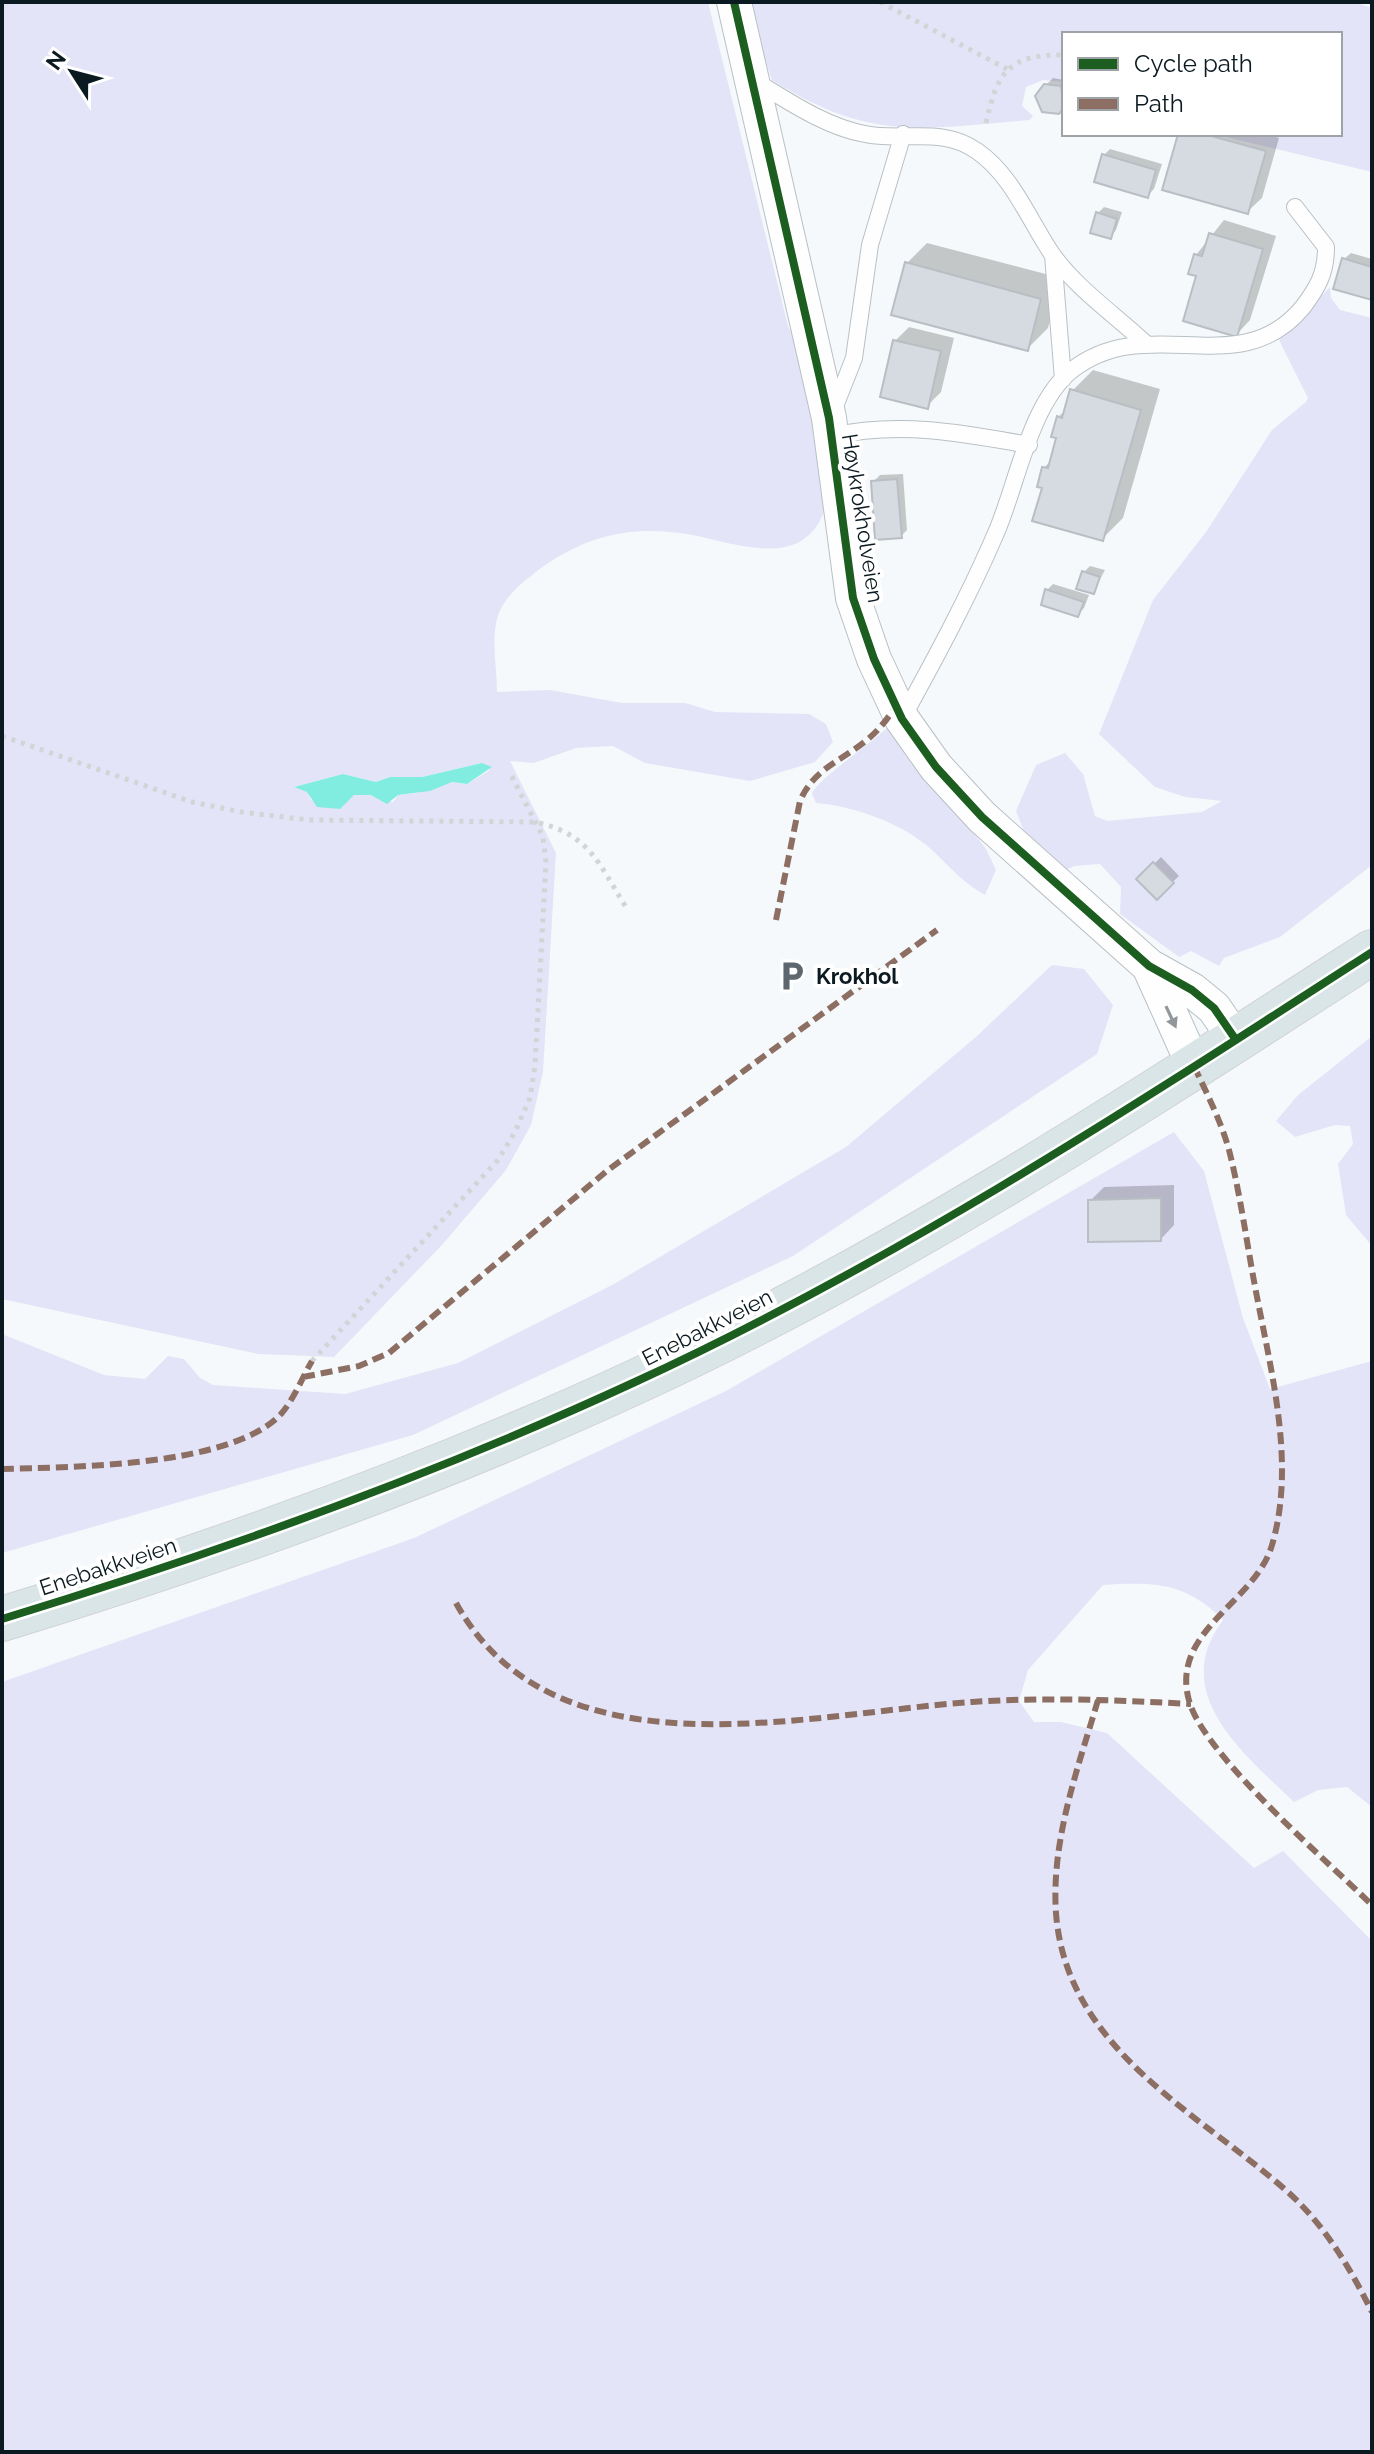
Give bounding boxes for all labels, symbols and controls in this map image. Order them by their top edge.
north arrow [32,32,112,112]
legend [1062,32,1342,136]
text: N [40,46,71,75]
text: Cycle path [1134,49,1253,78]
text: Path [1134,89,1184,118]
street label: Høykrokholveien [837,432,889,604]
parking icon: Krokhol [775,959,809,993]
place label: Krokhol [816,963,899,989]
one-way arrow [1164,1005,1178,1029]
street label: Enebakkveien [638,1283,776,1371]
street label: Enebakkveien [36,1532,180,1600]

